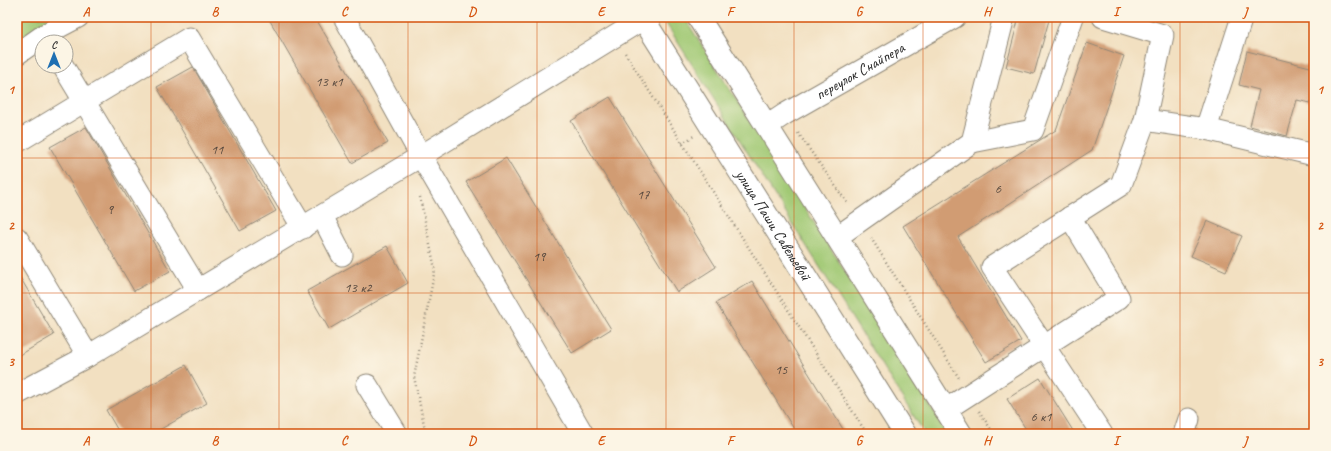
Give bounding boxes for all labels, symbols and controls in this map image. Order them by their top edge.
text: A [83,4,91,20]
text: B [212,4,220,20]
text: C [341,4,349,20]
text: D [468,4,477,20]
text: E [598,4,607,20]
text: F [727,4,736,20]
text: G [856,4,864,20]
text: H [983,4,993,20]
text: I [1113,4,1122,20]
text: J [1242,4,1249,20]
north arrow [34,34,74,74]
text: С [51,37,58,51]
street label: переулок Снайпера [812,37,910,105]
house number: 13 к1 [315,73,343,90]
text: 1 [8,82,16,98]
text: 1 [1317,82,1325,98]
house number: 11 [211,141,224,158]
street label: улица Паши Савельевой [730,165,816,285]
house number: 6 [995,180,1002,197]
house number: 17 [637,186,650,203]
house number: 9 [107,201,115,218]
text: 2 [8,218,15,234]
text: 2 [1317,218,1324,234]
house number: 19 [533,248,547,265]
house number: 13 к2 [344,279,373,296]
text: 3 [8,354,15,370]
text: 3 [1317,354,1324,370]
house number: 15 [775,361,788,378]
house number: 6 к1 [1030,408,1052,425]
text: A [83,433,91,449]
text: B [212,433,220,449]
text: C [341,433,349,449]
text: D [468,433,477,449]
text: E [598,433,607,449]
text: F [727,433,736,449]
text: G [856,433,864,449]
text: H [983,433,993,449]
text: I [1113,433,1122,449]
text: J [1242,433,1249,449]

